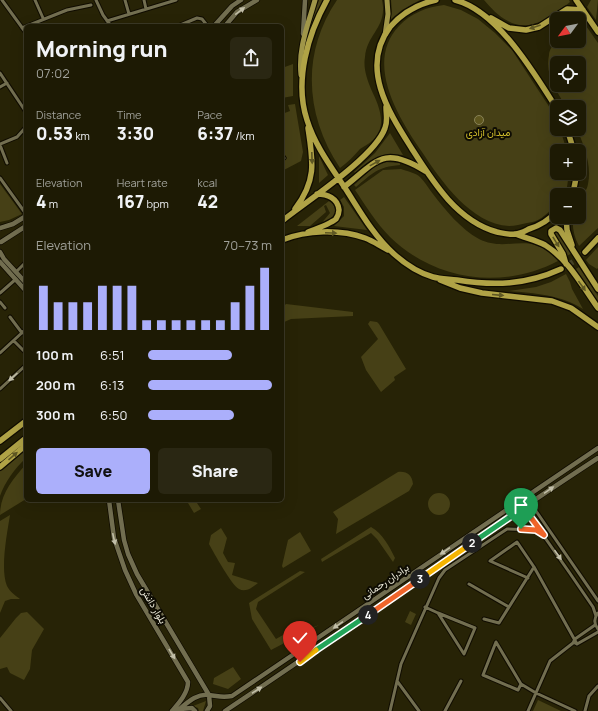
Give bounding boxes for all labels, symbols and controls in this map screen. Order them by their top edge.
one-way arrow [234,7,245,16]
north arrow [550,12,586,48]
map controls [550,12,586,224]
one-way arrow [529,25,541,31]
text: Morning run [36,34,167,64]
button: share [230,37,272,79]
button: locate [550,56,586,92]
text: 07:02 [36,64,70,82]
button: layers [550,100,586,136]
text: Distance [36,107,81,122]
text: Time [117,107,142,122]
text: Pace [197,107,222,122]
text: 0.53 [36,122,73,145]
text: 3:30 [117,122,154,145]
text: 6:37 [197,122,233,145]
park label: میدان آزادی [466,125,510,139]
text: km [73,128,90,143]
text: /km [233,128,255,143]
button: + [550,144,586,180]
one-way arrow [309,152,315,165]
one-way arrow [369,160,380,166]
text: Elevation [36,175,82,190]
text: Heart rate [117,175,168,190]
text: kcal [197,175,217,190]
button: − [550,188,586,224]
text: 4 [36,190,46,213]
text: 167 [117,190,144,213]
text: 42 [197,190,218,213]
text: m [46,196,58,211]
text: bpm [144,196,169,211]
one-way arrow [325,230,338,236]
text: Elevation [36,236,91,254]
text: 70–73 m [224,236,272,254]
one-way arrow [552,236,559,248]
one-way arrow [578,281,586,291]
one-way arrow [492,291,504,298]
text: 100 m [36,346,73,364]
text: 6:51 [100,346,125,364]
one-way arrow [8,372,18,382]
text: 200 m [36,376,75,394]
text: 6:13 [100,376,124,394]
text: 300 m [36,406,75,424]
text: 6:50 [100,406,127,424]
button: Save [36,448,150,494]
button: Share [158,448,272,494]
one-way arrow [8,452,18,461]
one-way arrow [544,486,555,494]
pin [504,488,538,529]
icon: arrive [510,494,532,516]
one-way arrow [112,532,118,545]
pin: 2 [462,533,482,553]
text: 2 [469,535,475,550]
one-way arrow [439,548,451,555]
one-way arrow [554,550,562,561]
street label: برادران رحمانی [359,560,411,602]
pin: 3 [410,569,430,589]
text: 3 [417,571,423,586]
street label: بلوار دانش [138,584,170,626]
pin: 4 [358,605,378,625]
text: 4 [365,607,371,622]
pin [283,621,317,662]
one-way arrow [332,621,343,629]
icon: check [289,627,311,649]
one-way arrow [168,649,176,659]
one-way arrow [251,686,263,693]

